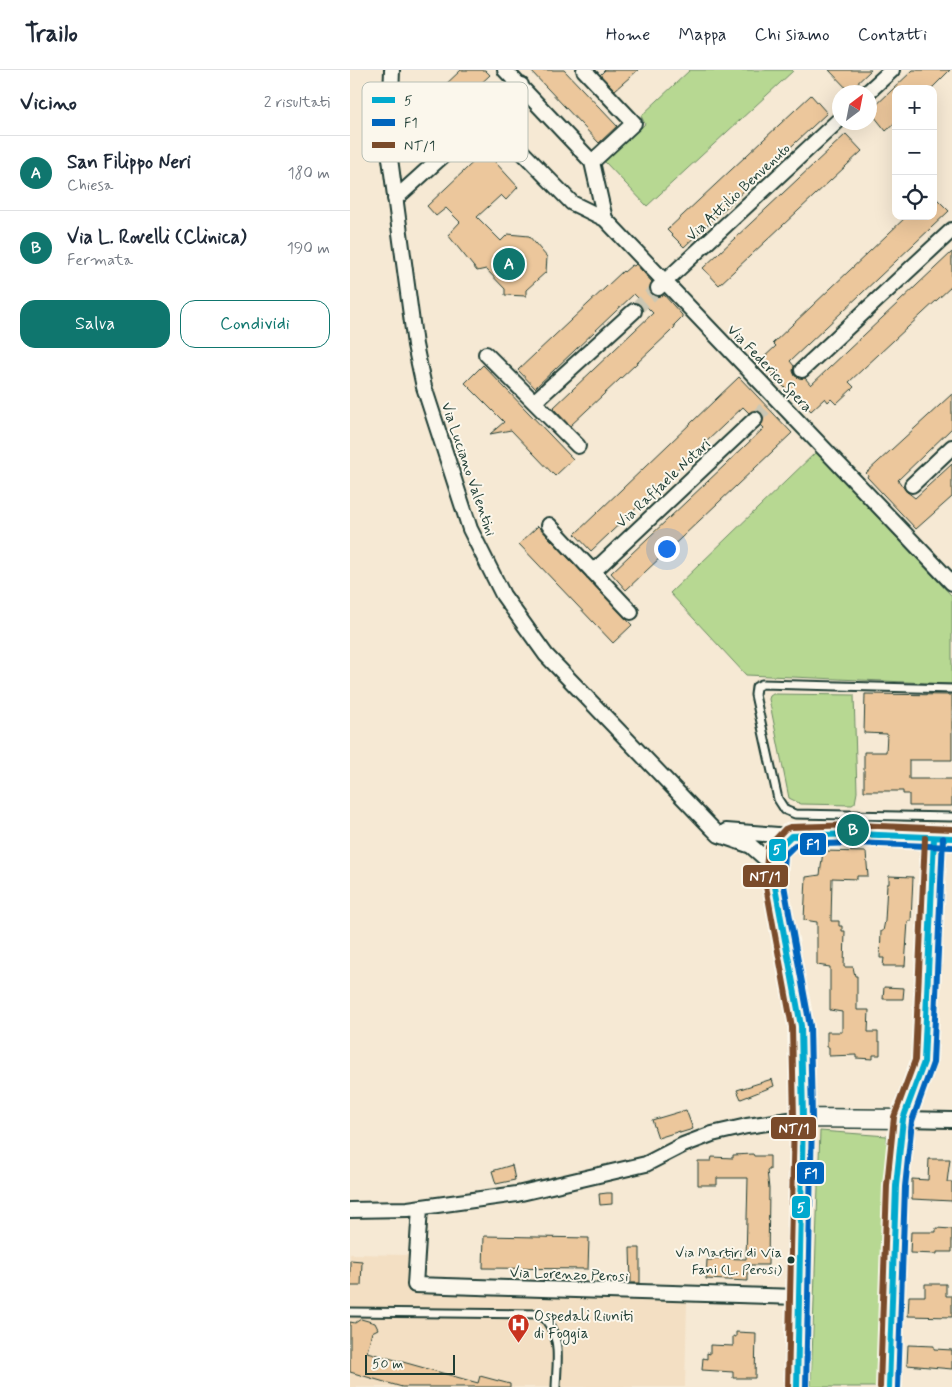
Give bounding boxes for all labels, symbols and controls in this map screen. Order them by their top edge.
text: Trailo [25,19,78,50]
text: Home [606,23,650,47]
text: Mappa [678,23,727,47]
text: Chi siamo [755,23,830,47]
text: Contatti [858,23,927,47]
legend [362,82,528,162]
north arrow [832,85,877,130]
map controls [892,85,937,220]
button: + [892,85,937,130]
text: Vicino [20,89,77,117]
text: 2 risultati [264,92,330,113]
text: 5 [404,92,412,110]
text: F1 [404,114,418,132]
button: − [892,130,937,175]
text: NT/1 [404,137,435,155]
street label: Via Attilio Benvenuto [682,139,795,246]
text: San Filippo Neri [67,150,191,175]
text: A [31,163,41,184]
text: 180 m [287,163,330,184]
text: Chiesa [67,175,113,196]
button: locate [892,175,937,220]
text: Via L. Rovelli (Clinica) [67,225,246,250]
text: B [31,238,41,259]
text: 190 m [287,238,330,259]
pin: A [493,245,525,283]
text: Fermata [67,250,133,271]
button: Salva [20,300,170,348]
button: Condividi [180,300,330,348]
street label: Via Federico Spera [722,321,816,417]
street label: Via Luciano Valentini [436,400,500,539]
street label: Via Raffaele Notari [612,435,715,533]
your location [654,536,680,562]
pin: B [837,811,869,849]
line badge: F1 [799,832,827,856]
text: F1 [806,836,820,854]
line badge: 5 [768,838,787,862]
text: 5 [773,841,782,859]
line badge: NT/1 [742,864,789,888]
text: NT/1 [749,868,781,886]
line badge: NT/1 [770,1116,817,1140]
text: NT/1 [778,1120,810,1138]
line badge: F1 [796,1161,825,1185]
text: F1 [804,1165,818,1183]
line badge: 5 [791,1195,811,1219]
text: 5 [797,1199,806,1217]
place label: Via Martiri di Via Fani (L. Perosi) [675,1244,782,1279]
marker: Via Martiri di Via Fani (L. Perosi) [786,1255,796,1265]
street label: Via Lorenzo Perosi [509,1263,629,1287]
place label: Ospedali Riuniti di Foggia [534,1307,633,1345]
hospital icon: Ospedali Riuniti di Foggia [506,1313,530,1344]
scale bar [365,1352,455,1375]
text: 50 m [372,1355,403,1373]

